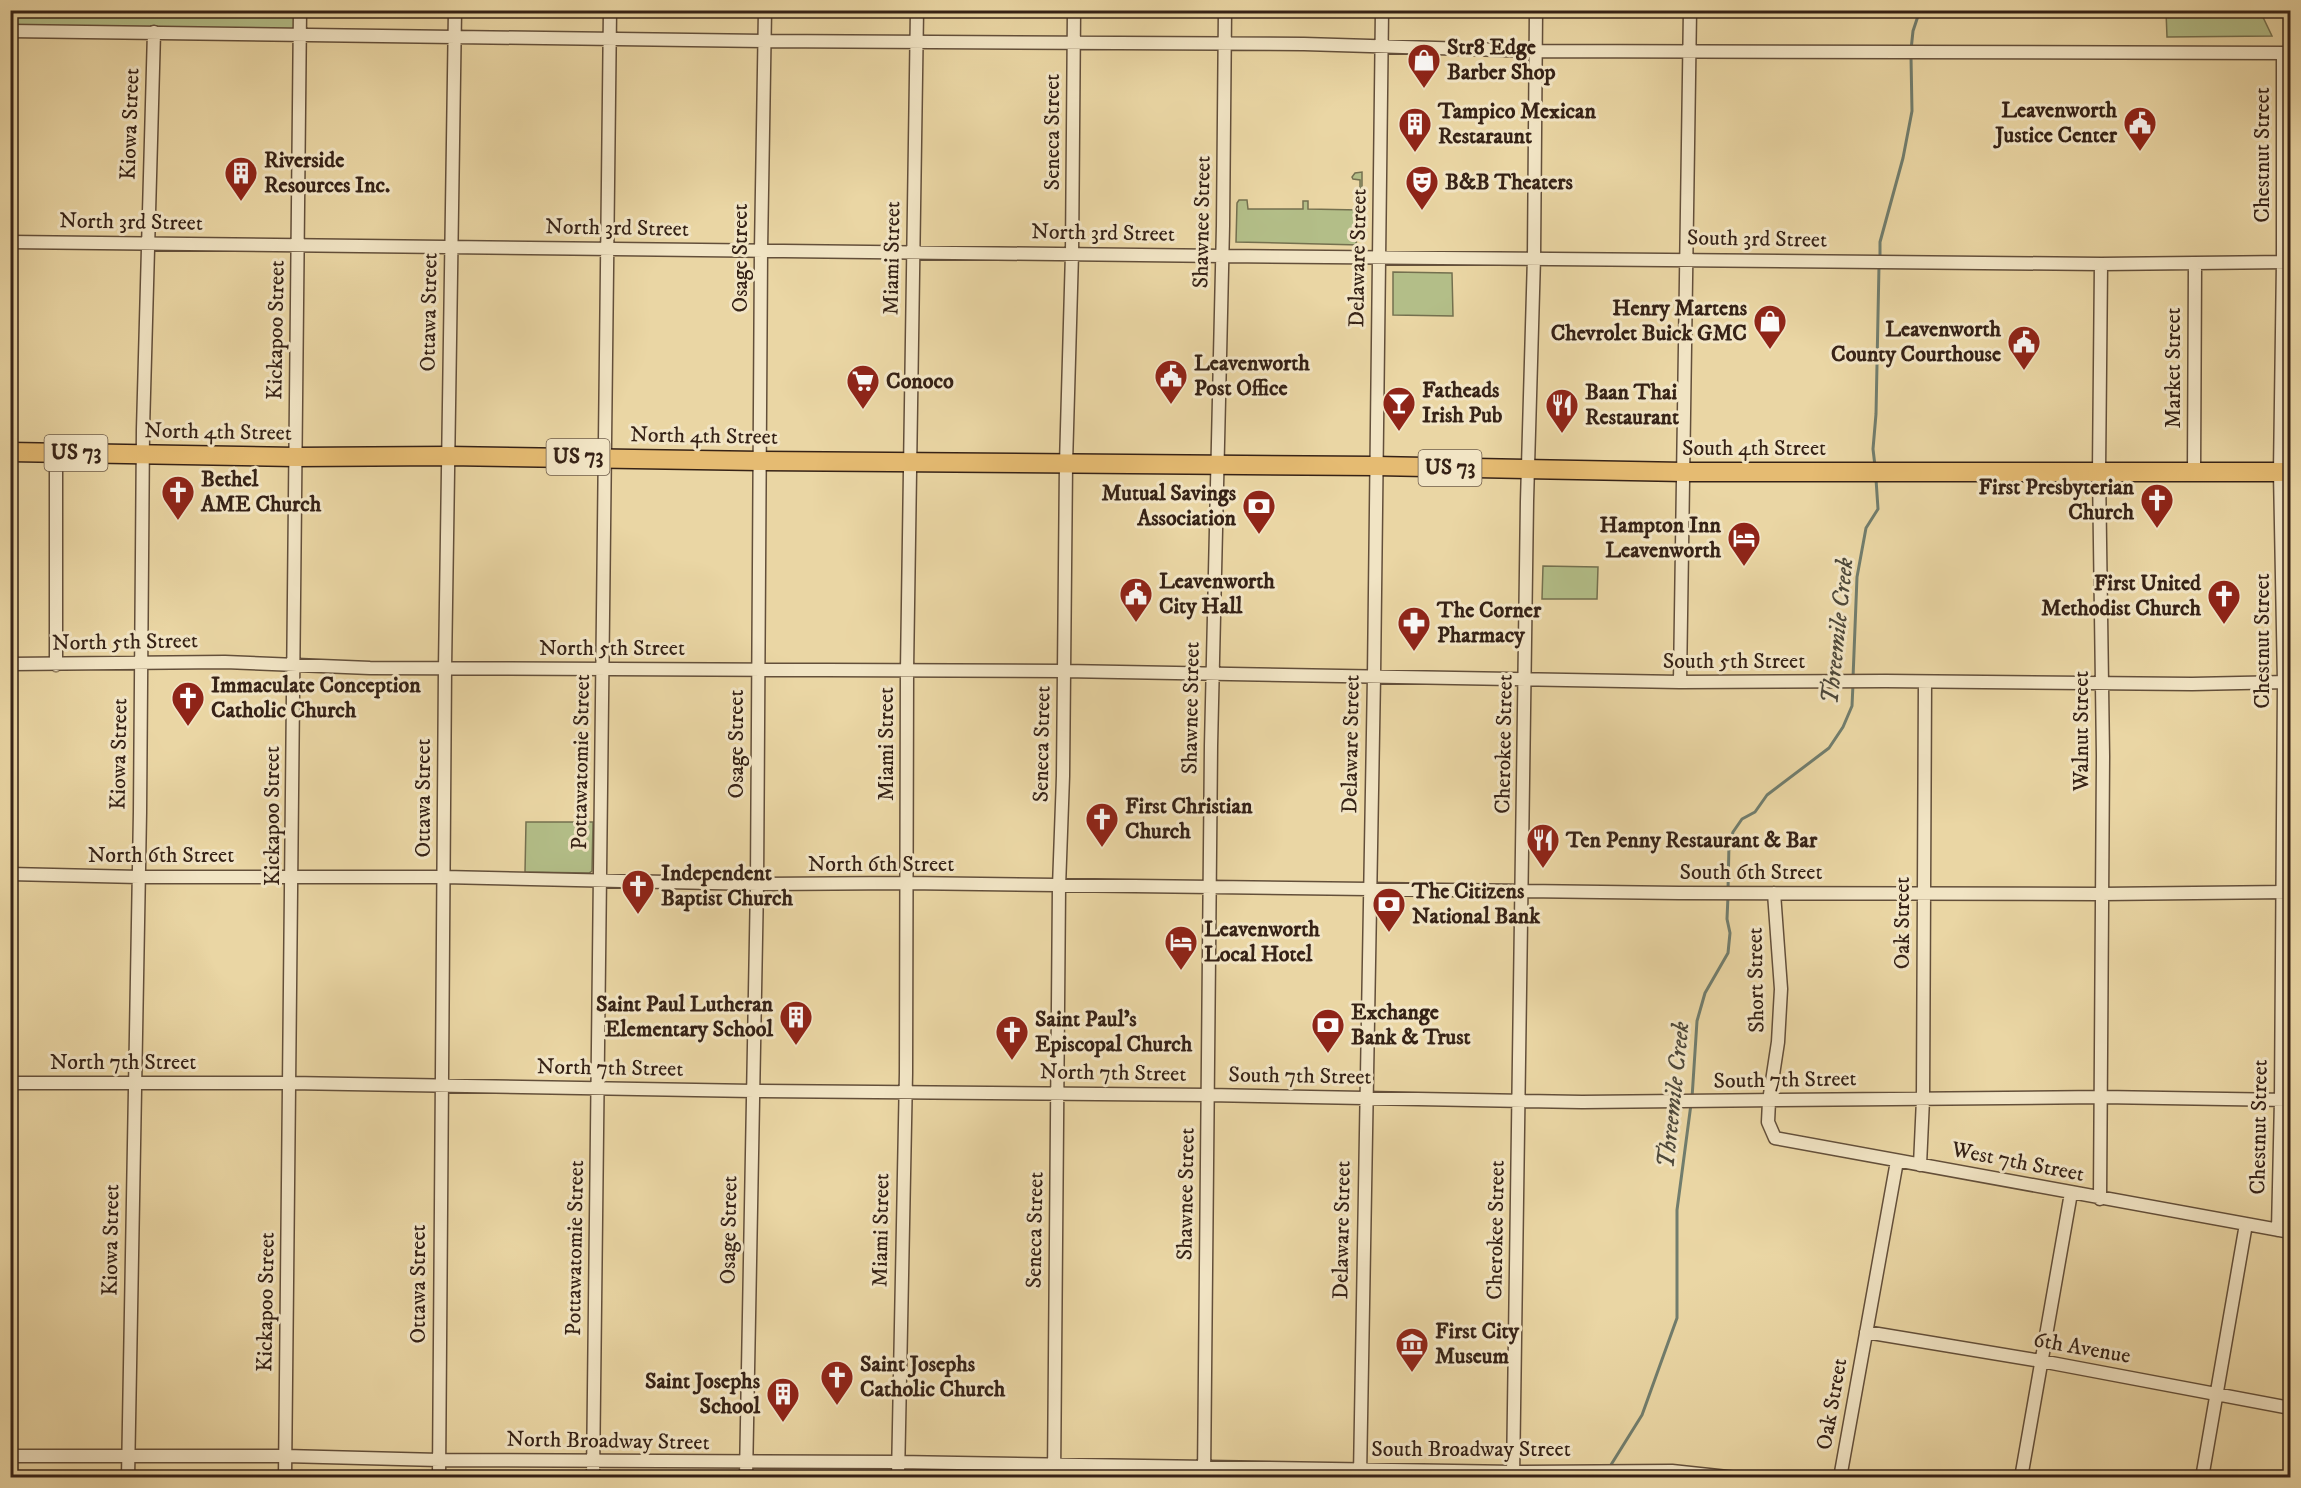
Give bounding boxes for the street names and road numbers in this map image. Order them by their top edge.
street label: Kiowa Street [115,68,145,180]
street label: Seneca Street [1039,74,1066,190]
street label: Chestnut Street [2249,87,2276,223]
street label: Shawnee Street [1187,155,1217,289]
street label: Delaware Street [1343,188,1373,328]
street label: Miami Street [878,201,906,315]
street label: Osage Street [727,204,754,312]
street label: North 3rd Street [59,207,203,237]
street label: North 3rd Street [545,213,689,243]
street label: North 3rd Street [1031,218,1175,248]
street label: South 3rd Street [1687,224,1827,254]
street label: Ottawa Street [414,252,444,372]
street label: Kickapoo Street [261,260,291,400]
street label: Market Street [2160,307,2187,429]
street label: North 4th Street [144,417,292,447]
street label: North 4th Street [630,421,778,451]
road number: US 73 [44,435,107,471]
street label: South 4th Street [1682,435,1826,462]
road number: US 73 [546,439,610,475]
road number: US 73 [1418,450,1482,486]
street label: Chestnut Street [2249,573,2276,709]
street label: North 5th Street [52,627,198,657]
street label: North 5th Street [539,635,685,662]
street label: Shawnee Street [1176,641,1206,775]
street label: South 5th Street [1663,648,1805,675]
street label: Walnut Street [2068,671,2095,792]
street label: Pottawatomie Street [566,674,596,850]
street label: Delaware Street [1336,674,1366,814]
street label: Cherokee Street [1489,674,1519,814]
street label: Seneca Street [1027,685,1057,803]
street label: Miami Street [873,687,900,801]
street label: Osage Street [723,690,750,798]
street label: Kiowa Street [105,698,133,810]
street label: Ottawa Street [410,738,437,858]
street label: Kickapoo Street [259,746,286,886]
street label: North 6th Street [88,842,234,869]
street label: North 6th Street [808,851,954,878]
street label: South 6th Street [1680,859,1822,886]
street label: Oak Street [1889,877,1916,969]
street label: Short Street [1742,927,1770,1033]
street label: North 7th Street [50,1049,196,1076]
street label: North 7th Street [536,1053,684,1083]
street label: North 7th Street [1039,1058,1187,1088]
street label: Chestnut Street [2244,1059,2274,1195]
street label: South 7th Street [1228,1061,1372,1091]
street label: South 7th Street [1713,1065,1857,1095]
street label: Shawnee Street [1171,1127,1201,1261]
street label: West 7th Street [1949,1136,2086,1188]
street label: Pottawatomie Street [560,1160,590,1336]
street label: Delaware Street [1327,1160,1357,1300]
street label: Cherokee Street [1481,1160,1511,1300]
street label: Seneca Street [1020,1171,1050,1289]
street label: Miami Street [867,1173,895,1287]
street label: Osage Street [715,1175,743,1285]
street label: Kiowa Street [97,1184,125,1296]
street label: Ottawa Street [405,1224,432,1344]
street label: Kickapoo Street [251,1232,281,1372]
street label: 6th Avenue [2031,1326,2133,1370]
street label: Oak Street [1811,1356,1853,1452]
street label: North Broadway Street [506,1426,710,1456]
street label: South Broadway Street [1371,1436,1571,1463]

